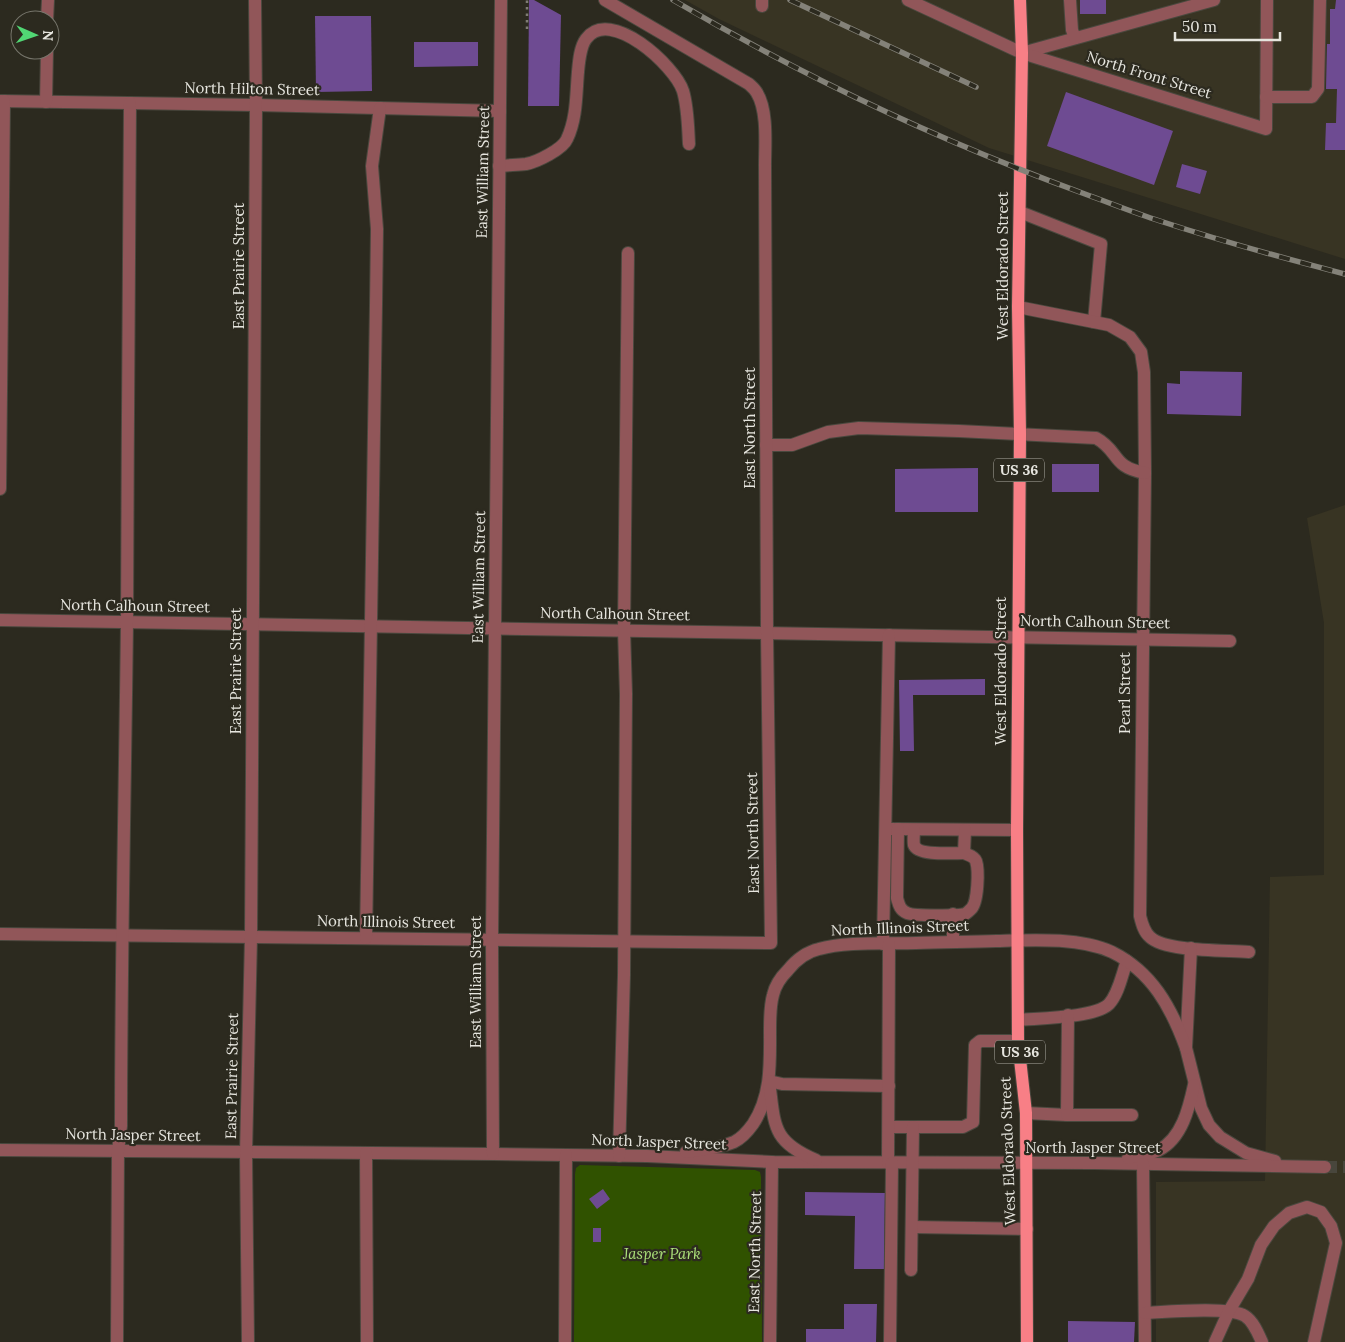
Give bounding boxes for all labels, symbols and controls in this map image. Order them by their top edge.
north arrow [10,10,60,60]
scale bar [1175,10,1280,42]
text: 50 m [1182,17,1217,36]
text: N [39,30,57,41]
street label: North Front Street [1084,46,1214,103]
street label: North Hilton Street [184,78,320,99]
street label: East William Street [472,105,493,238]
street label: West Eldorado Street [993,191,1012,340]
street label: East Prairie Street [229,203,248,329]
street label: East North Street [740,367,759,489]
road number: US 36 [994,458,1044,482]
street label: East William Street [468,510,489,643]
street label: North Calhoun Street [60,595,210,616]
street label: West Eldorado Street [991,596,1010,745]
street label: North Calhoun Street [540,603,690,624]
street label: East Prairie Street [226,608,245,734]
street label: North Calhoun Street [1020,611,1170,632]
street label: Pearl Street [1115,652,1134,734]
street label: East North Street [742,772,763,894]
street label: North Illinois Street [317,911,456,932]
street label: East William Street [466,915,485,1048]
street label: North Illinois Street [831,916,970,939]
street label: East Prairie Street [221,1012,242,1139]
road number: US 36 [995,1040,1045,1064]
street label: West Eldorado Street [995,1076,1020,1226]
street label: North Jasper Street [65,1124,201,1145]
street label: North Jasper Street [591,1130,727,1153]
street label: North Jasper Street [1025,1138,1161,1157]
street label: East North Street [744,1191,765,1313]
park label: Jasper Park [622,1244,701,1263]

